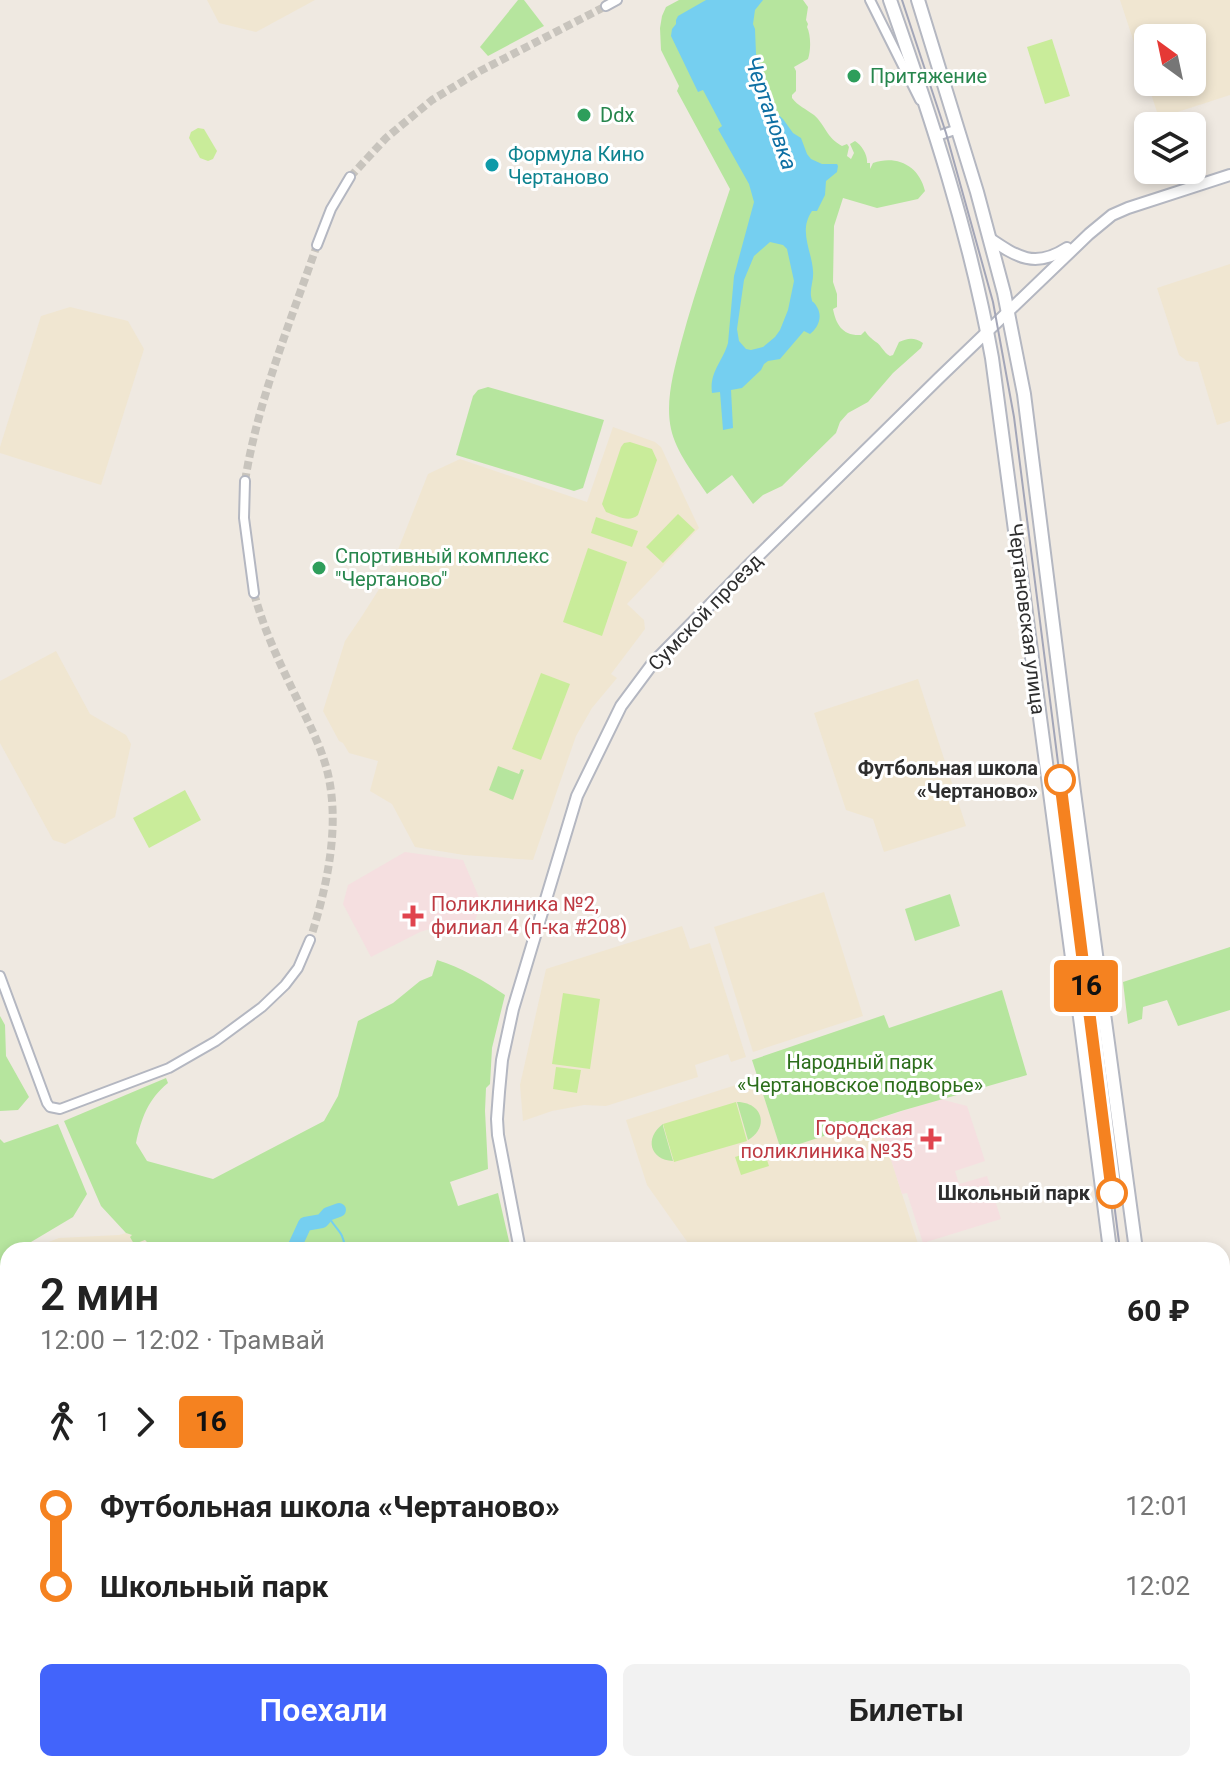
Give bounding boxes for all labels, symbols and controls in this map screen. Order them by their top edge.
north arrow [1134,24,1206,96]
map controls [1134,24,1206,184]
water label: Чертановка [740,53,802,173]
place label: Притяжение [870,64,987,88]
marker: Притяжение [845,67,863,85]
place label: Ddx [600,103,634,127]
marker: Ddx [575,106,593,124]
button: layers [1134,112,1206,184]
place label: Формула Кино Чертаново [508,142,644,189]
marker: Формула Кино Чертаново [483,156,501,174]
street label: Чертановская улица [1003,522,1051,716]
place label: Спортивный комплекс "Чертаново" [335,544,549,591]
street label: Сумской проезд [643,549,767,675]
marker: Спортивный комплекс "Чертаново" [310,559,328,577]
place label: Футбольная школа «Чертаново» [858,756,1038,803]
marker: Футбольная школа «Чертаново» [1045,765,1075,795]
place label: Поликлиника №2, филиал 4 (п-ка #208) [431,892,627,939]
marker: Поликлиника №2, филиал 4 (п-ка #208) [402,905,424,927]
line badge: 16 [1050,960,1122,1012]
text: 16 [1070,969,1102,1002]
park label: Народный парк «Чертановское подворье» [737,1050,983,1097]
place label: Городская поликлиника №35 [740,1116,913,1163]
marker: Городская поликлиника №35 [920,1128,942,1150]
marker: Школьный парк [1097,1178,1127,1208]
place label: Школьный парк [938,1181,1091,1205]
text: 2 мин [40,1269,159,1321]
text: 60 ₽ [1127,1293,1190,1328]
text: 12:00 – 12:02 · Трамвай [40,1325,325,1355]
icon: walk [40,1400,84,1444]
icon: forward [123,1400,167,1444]
text: 16 [195,1405,227,1438]
text: 1 [96,1407,111,1437]
text: Футбольная школа «Чертаново» [100,1489,560,1524]
text: 12:01 [1125,1491,1190,1521]
text: Школьный парк [100,1569,328,1604]
text: 12:02 [1125,1571,1190,1601]
button: Поехали [40,1664,607,1756]
button: Билеты [623,1664,1190,1756]

